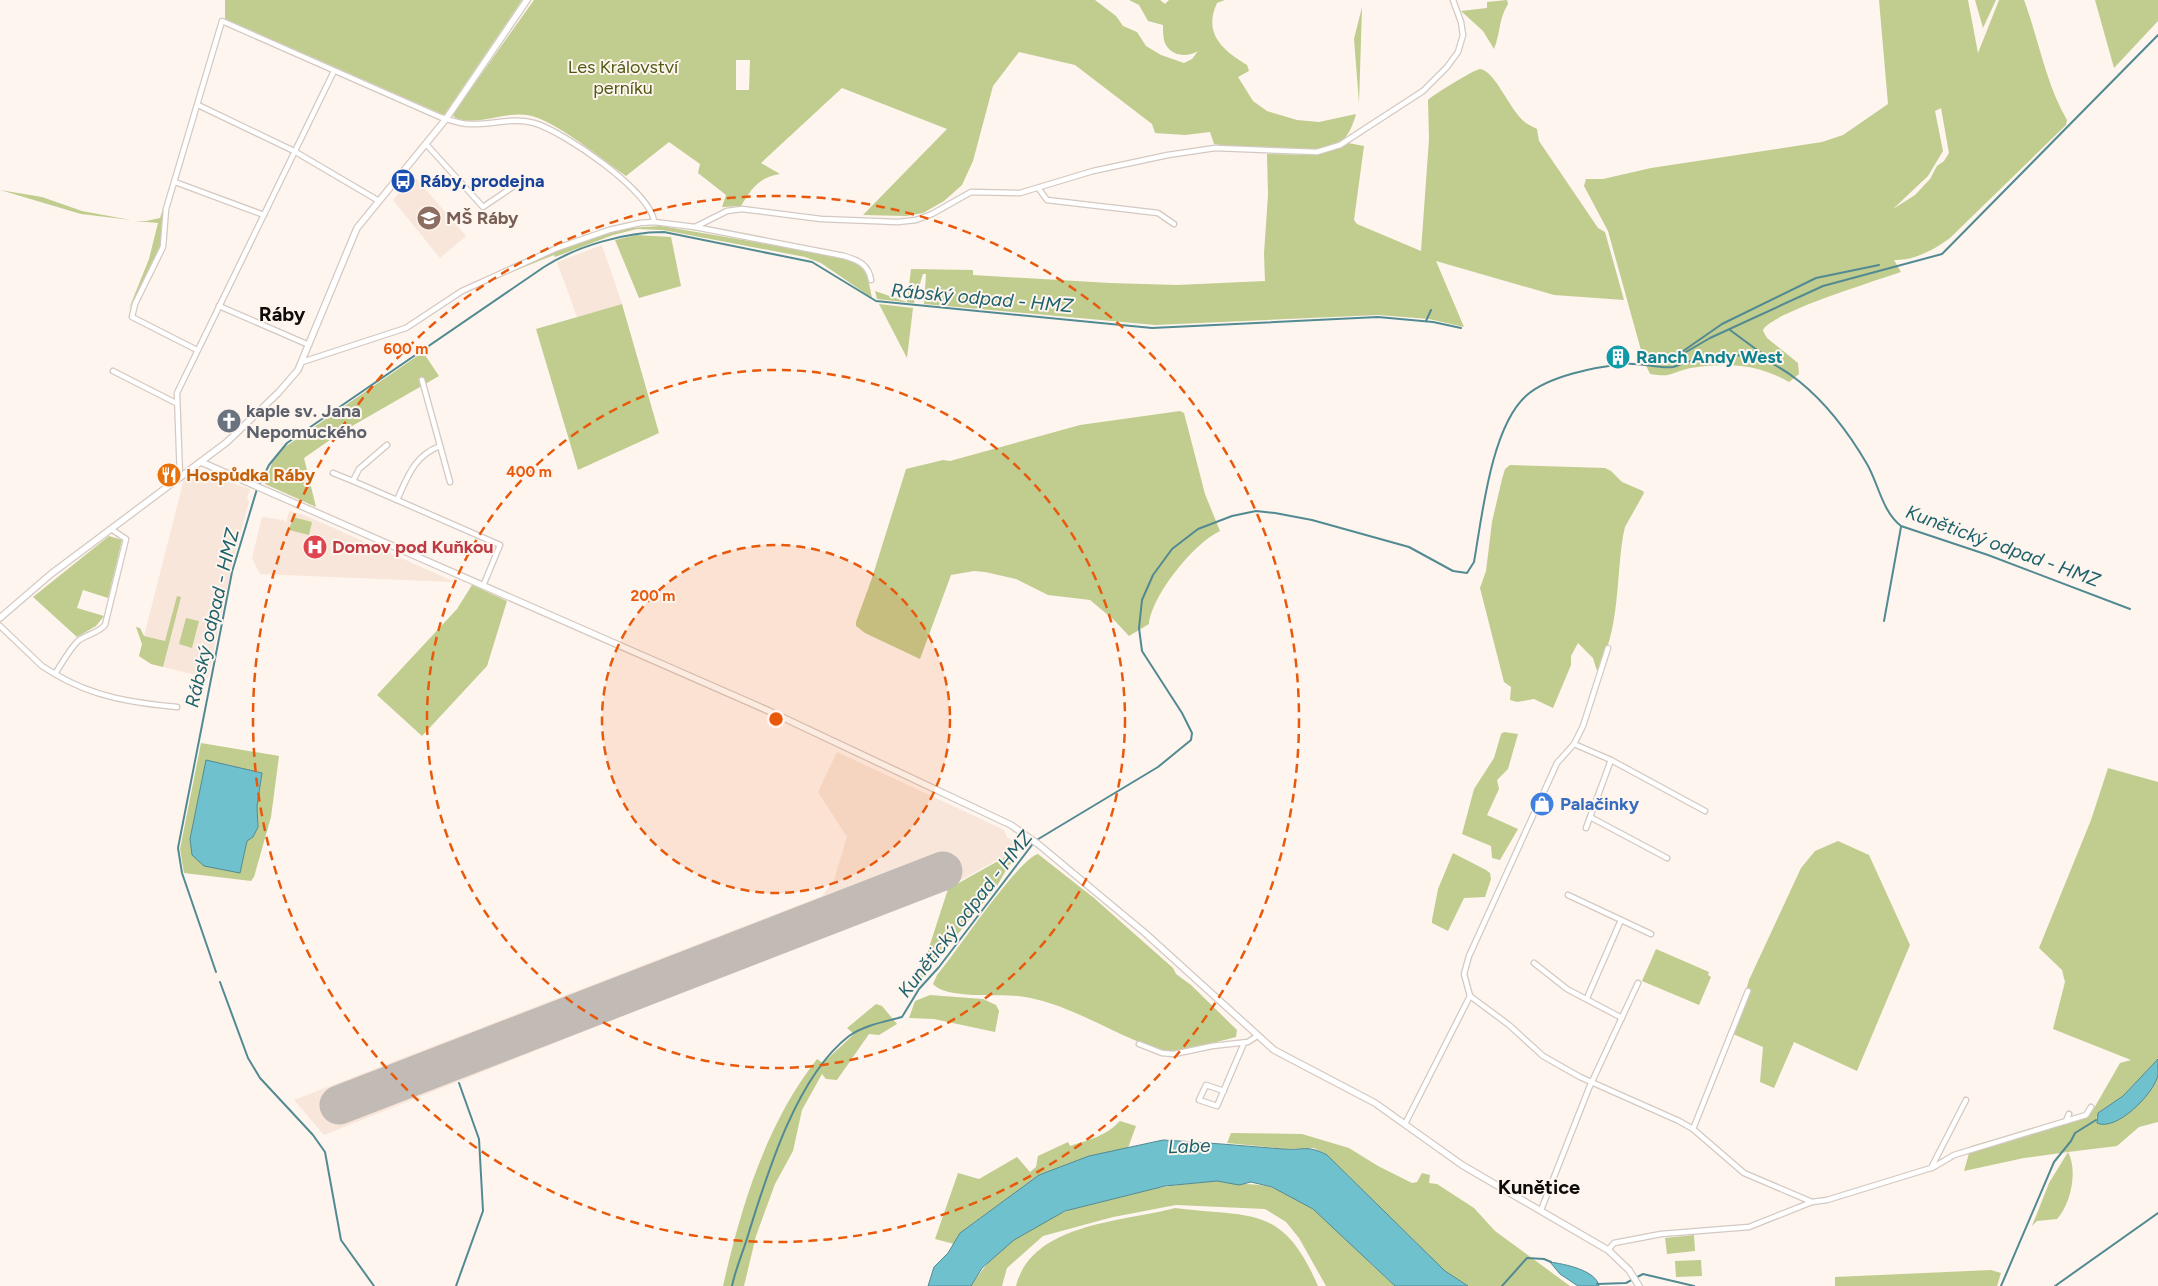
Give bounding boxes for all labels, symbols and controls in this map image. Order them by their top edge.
park label: Les Království perníku [568,56,679,99]
bus stop icon: Ráby, prodejna [390,168,416,194]
place label: Ráby, prodejna [420,170,545,192]
school or university icon: MŠ Ráby [416,205,442,231]
place label: MŠ Ráby [446,207,519,229]
water label: Rábský odpad - HMZ [890,279,1075,317]
district label: Ráby [259,302,306,326]
text: 600 m [384,340,428,358]
building icon: Ranch Andy West [1605,344,1631,370]
place label: Ranch Andy West [1636,346,1783,368]
place label: kaple sv. Jana Nepomuckého [246,400,367,443]
church icon: kaple sv. Jana Nepomuckého [216,408,242,434]
restaurant icon: Hospůdka Ráby [156,462,182,488]
text: 400 m [506,463,552,481]
place label: Hospůdka Ráby [186,464,316,486]
water label: Kunětický odpad - HMZ [1903,500,2104,592]
water label: Rábský odpad - HMZ [180,526,244,710]
hospital icon: Domov pod Kuňkou [302,534,328,560]
place label: Domov pod Kuňkou [332,536,494,558]
text: 200 m [631,587,675,605]
centre of rings [767,710,785,728]
shop icon: Palačinky [1529,791,1555,817]
place label: Palačinky [1560,793,1640,815]
water label: Kunětický odpad - HMZ [893,826,1038,1002]
water label: Labe [1167,1134,1211,1158]
district label: Kunětice [1498,1175,1580,1199]

